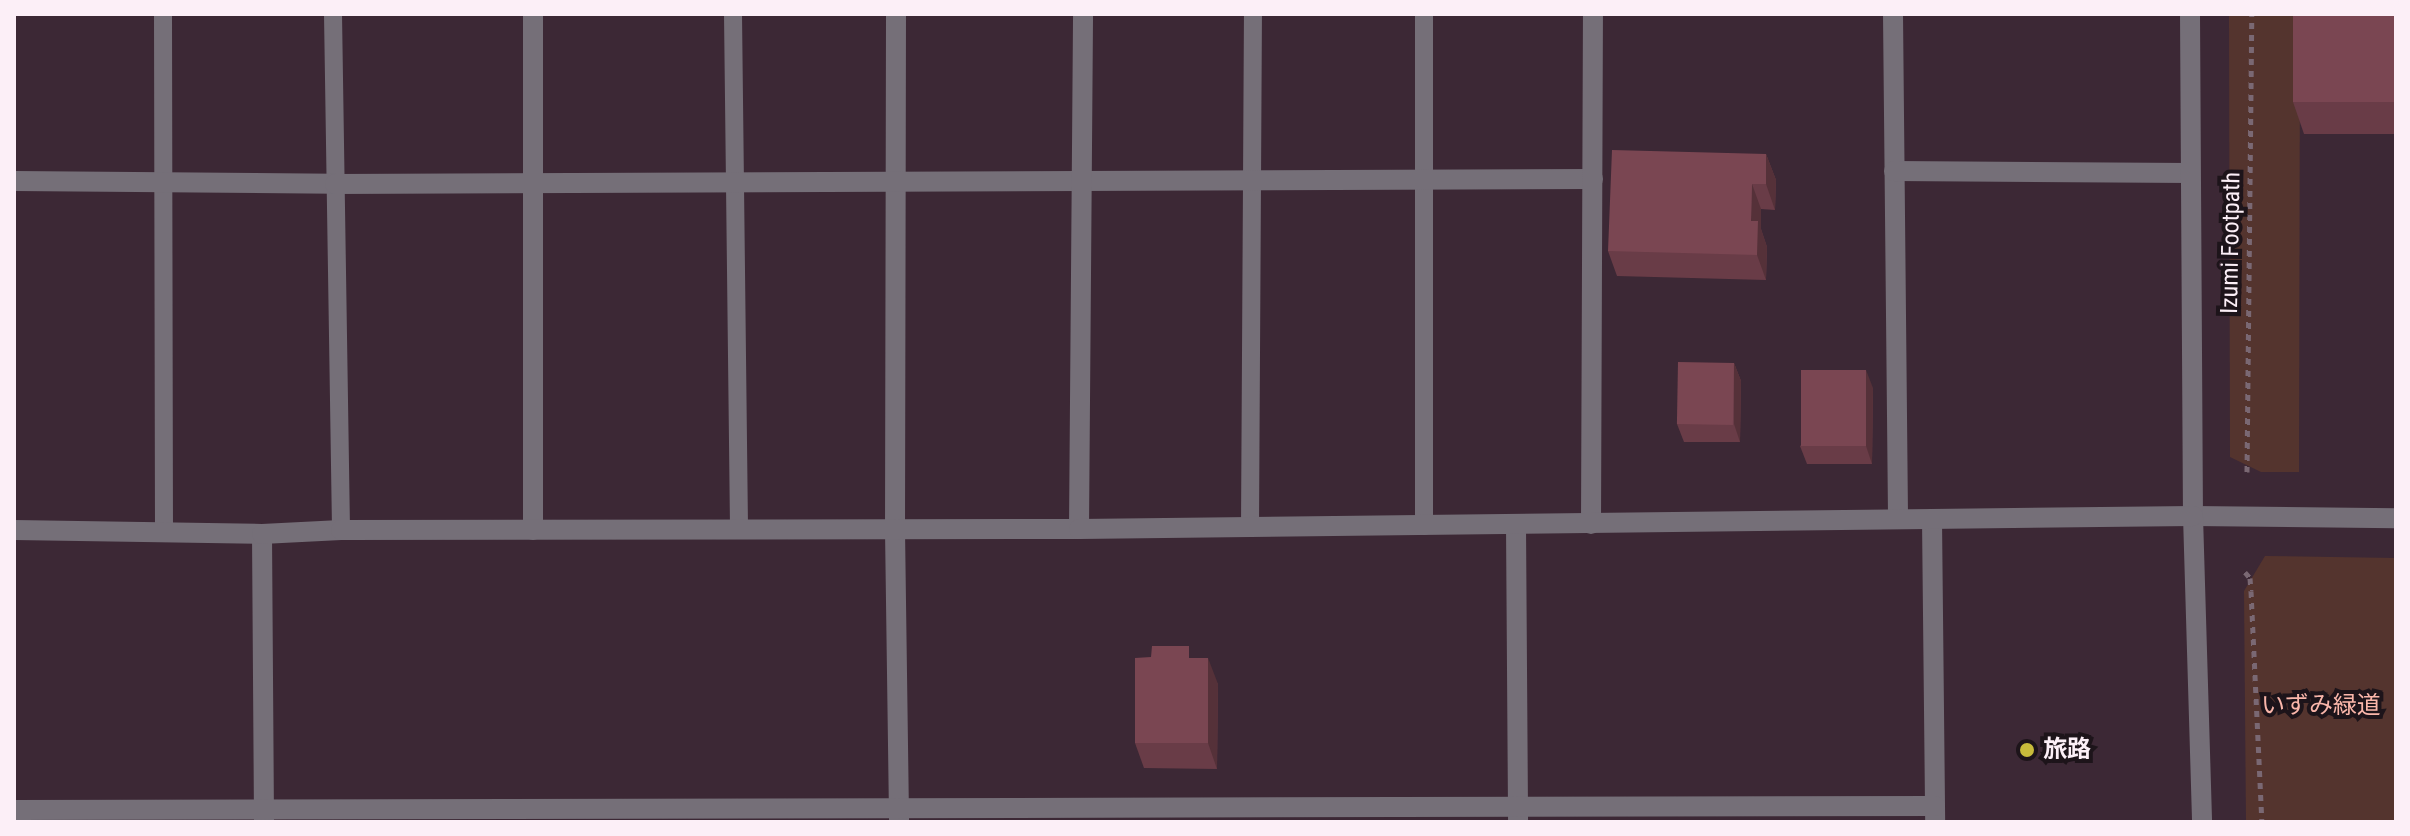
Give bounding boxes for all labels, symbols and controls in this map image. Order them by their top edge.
street label: Izumi Footpath [2215,172,2247,314]
park label: いずみ緑道 [2261,692,2381,720]
place label: 旅路 [2043,736,2091,764]
marker: 旅路 [2018,741,2036,759]

